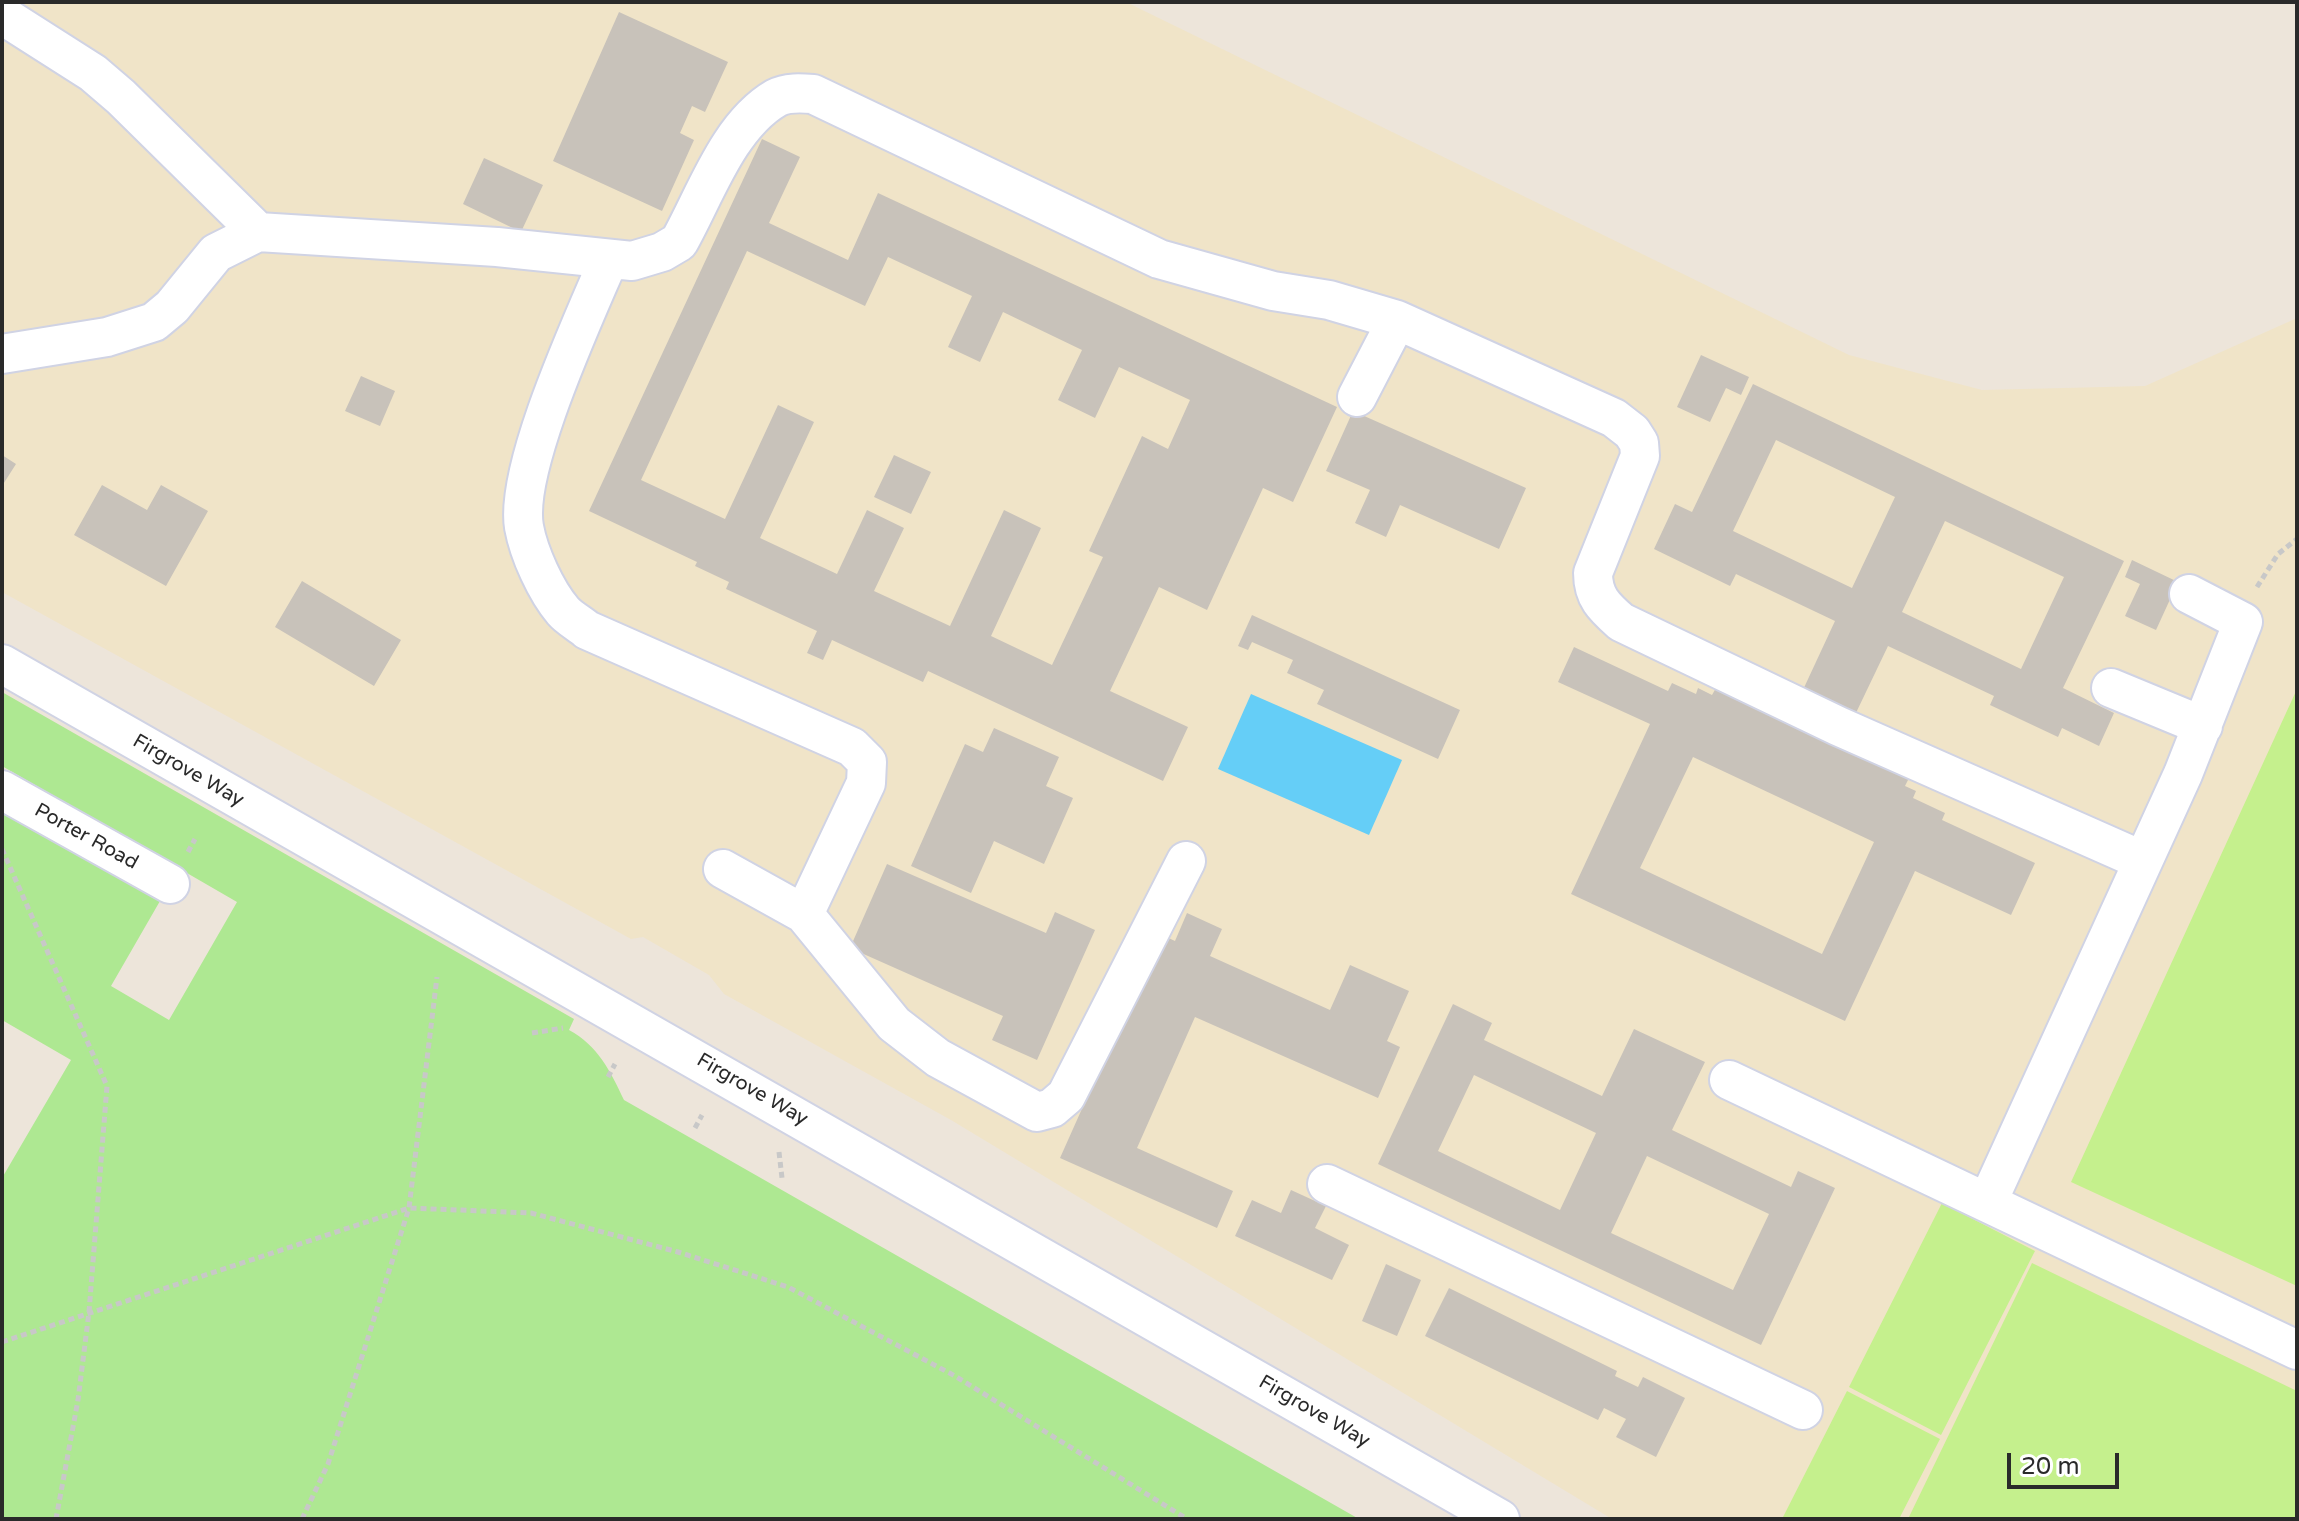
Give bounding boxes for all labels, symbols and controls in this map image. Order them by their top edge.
street label: Firgrove Way [128,729,248,813]
street label: Porter Road [30,799,142,875]
street label: Firgrove Way [692,1048,812,1132]
street label: Firgrove Way [1254,1370,1374,1454]
scale bar [2011,1437,2123,1487]
text: 20 m [2021,1452,2079,1481]

